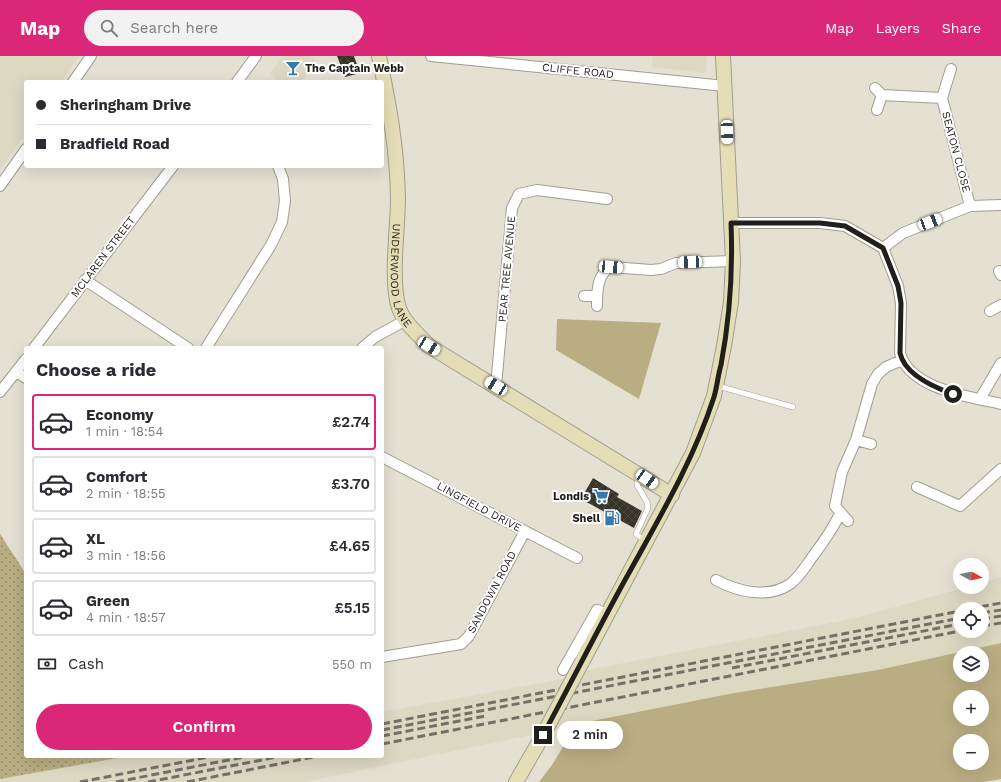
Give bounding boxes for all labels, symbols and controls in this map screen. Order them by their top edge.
search box [84,10,364,46]
text: Map [20,17,60,40]
icon: search [98,17,120,39]
text: Search here [130,19,218,37]
text: Map [825,20,854,36]
text: Layers [876,20,920,36]
text: Share [942,20,981,36]
bar icon: The Captain Webb [284,59,302,77]
street label: CLIFFE ROAD [542,61,615,81]
place label: The Captain Webb [305,62,404,75]
text: Sheringham Drive [60,96,191,114]
street label: SEATON CLOSE [939,110,973,194]
car [721,120,733,144]
text: Bradfield Road [60,135,170,153]
car [917,212,943,232]
street label: MCLAREN STREET [68,214,138,300]
street label: PEAR TREE AVENUE [496,215,518,323]
street label: UNDERWOOD LANE [388,223,415,330]
car [678,256,702,268]
car [599,260,623,274]
car [416,335,442,357]
text: Choose a ride [36,359,156,380]
car [483,375,509,397]
route start [944,385,962,403]
icon: car [38,404,74,440]
text: Economy [86,406,153,424]
text: £2.74 [332,413,370,431]
text: 1 min · 18:54 [86,424,163,439]
icon: car [38,466,74,502]
car [634,467,660,491]
text: Comfort [86,468,147,486]
text: £3.70 [331,475,370,493]
street label: LINGFIELD DRIVE [435,479,523,535]
text: 2 min · 18:55 [86,486,166,501]
supermarket icon: Londis [592,487,610,505]
place label: Londis [553,490,589,503]
fuel station icon: Shell [603,509,621,527]
place label: Shell [573,512,600,525]
icon: car [38,528,74,564]
text: XL [86,530,105,548]
text: £4.65 [329,537,370,555]
text: 3 min · 18:56 [86,548,166,563]
street label: SANDOWN ROAD [465,549,519,635]
north arrow [953,558,989,594]
map controls [953,558,989,770]
icon: car [38,590,74,626]
text: Green [86,592,130,610]
text: £5.15 [334,599,370,617]
button: locate [953,602,989,638]
text: 4 min · 18:57 [86,610,166,625]
button: layers [953,646,989,682]
icon: cash [36,653,58,675]
text: Cash [68,655,104,673]
text: 550 m [332,657,372,672]
button: + [953,690,989,726]
button: Confirm [36,704,372,750]
callout: 2 min [557,721,623,749]
route end [534,726,552,744]
text: 2 min [572,727,608,742]
button: − [953,734,989,770]

